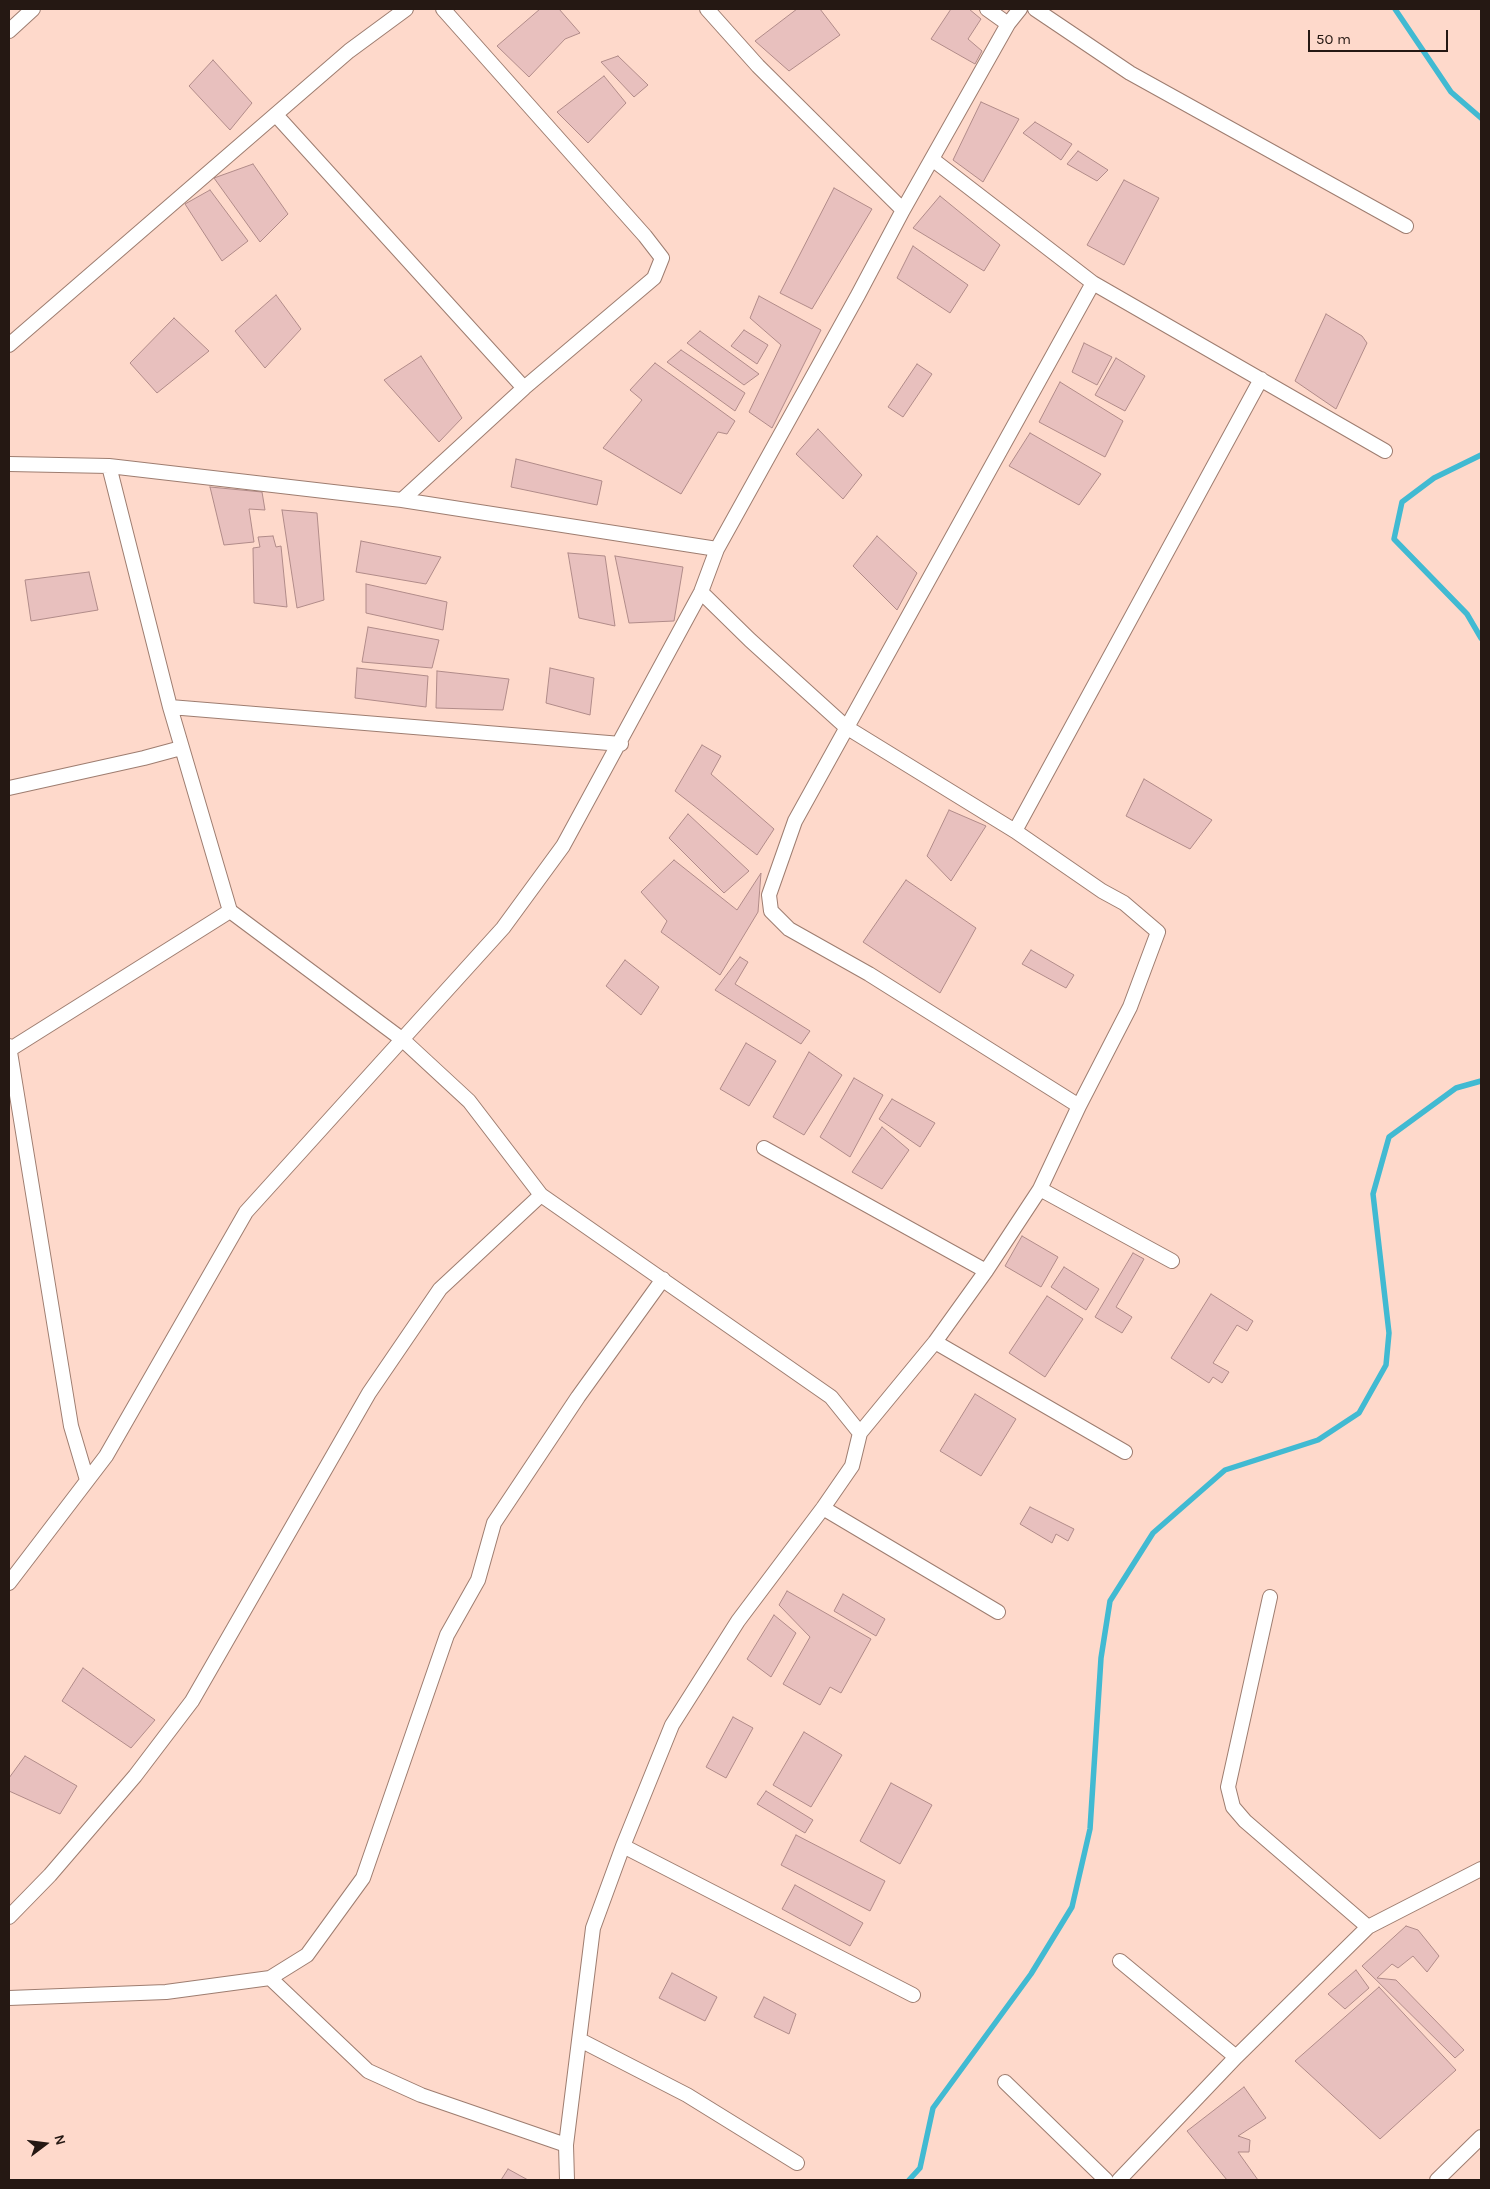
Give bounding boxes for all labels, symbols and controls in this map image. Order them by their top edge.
scale bar [1310,20,1450,52]
text: 50 m [1316,30,1351,48]
north arrow [20,2119,70,2169]
text: N [50,2133,69,2147]

